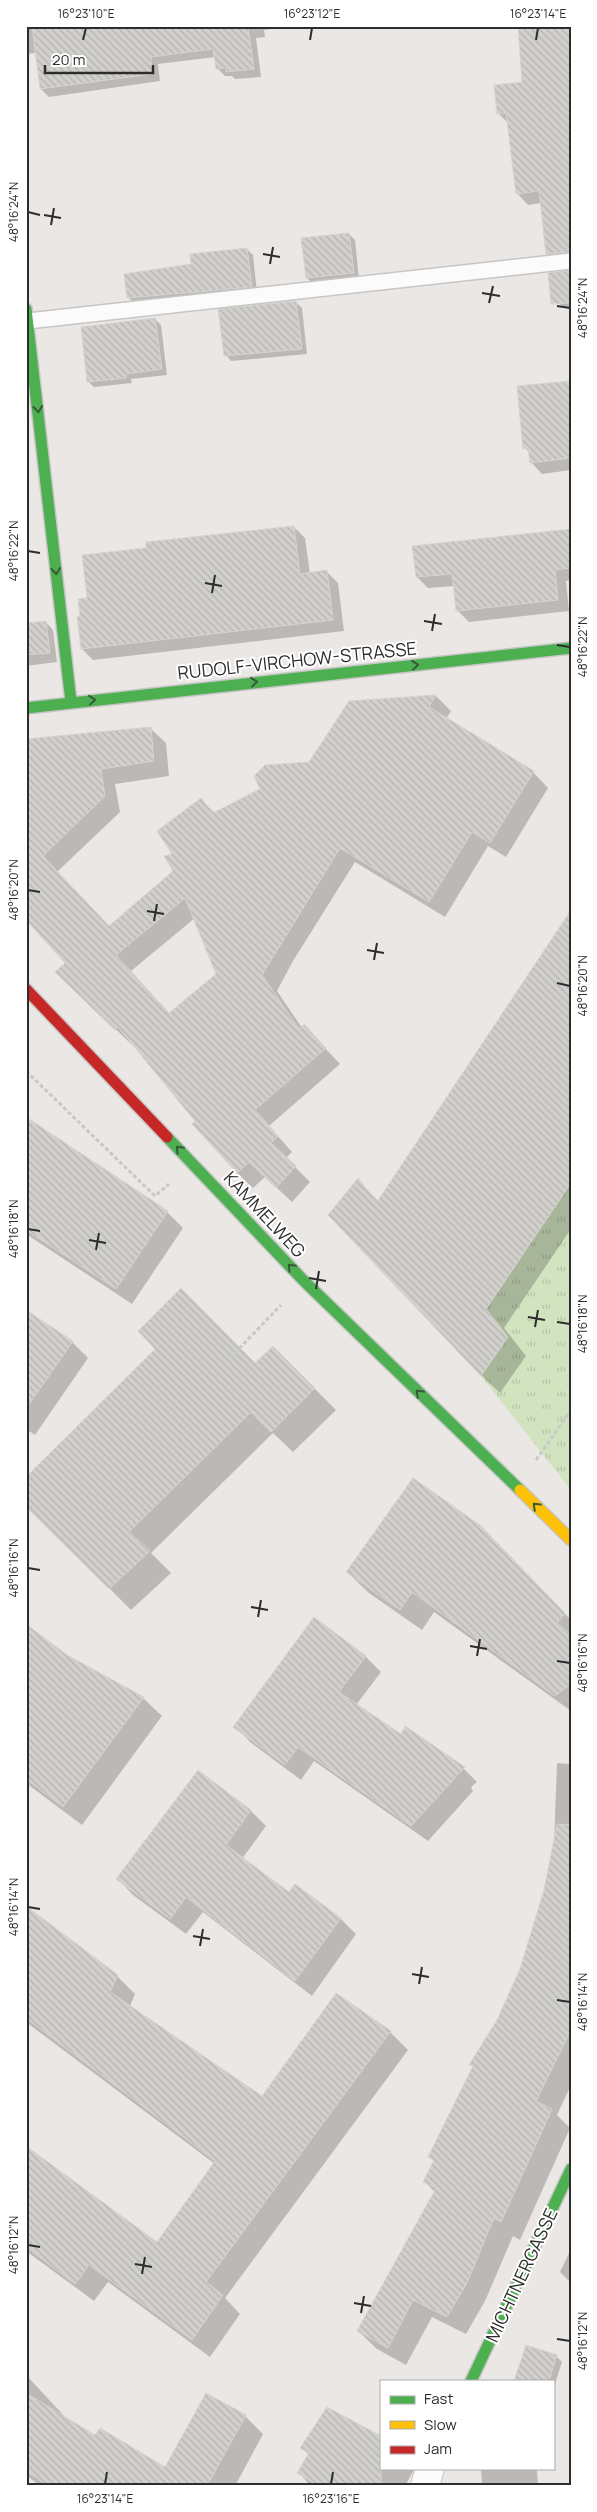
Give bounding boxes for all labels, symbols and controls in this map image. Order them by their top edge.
text: 16°23'10"E [57,5,115,22]
text: 16°23'12"E [284,5,340,22]
text: 16°23'14"E [510,5,566,22]
scale bar [45,42,152,74]
text: 20 m [52,49,85,70]
text: 48°16'24"N [5,182,22,242]
text: 48°16'24"N [574,278,591,338]
one-way arrow [32,406,43,414]
text: 48°16'22"N [5,521,22,581]
one-way arrow [50,567,61,575]
text: 48°16'22"N [574,617,591,677]
street label: RUDOLF-VIRCHOW-STRASSE [176,636,418,684]
one-way arrow [411,660,419,671]
one-way arrow [250,677,258,688]
one-way arrow [88,695,96,706]
text: 48°16'20"N [5,859,22,921]
text: 48°16'20"N [574,955,591,1017]
one-way arrow [176,1145,185,1154]
street label: KAMMELWEG [219,1166,311,1262]
text: 48°16'18"N [5,1200,22,1258]
one-way arrow [288,1263,297,1272]
text: 48°16'18"N [574,1295,591,1353]
one-way arrow [416,1390,425,1399]
one-way arrow [533,1503,542,1512]
text: 48°16'16"N [5,1538,22,1598]
text: 48°16'16"N [574,1633,591,1693]
text: 48°16'14"N [5,1878,22,1936]
text: 48°16'14"N [574,1973,591,2031]
street label: MICHTNERGASSE [479,2204,563,2346]
text: 48°16'12"N [5,2216,22,2274]
text: 48°16'12"N [574,2312,591,2370]
legend [380,2380,554,2470]
text: Fast [424,2388,453,2409]
text: Slow [424,2414,457,2435]
text: Jam [424,2438,452,2459]
text: 16°23'14"E [77,2490,133,2507]
text: 16°23'16"E [302,2490,360,2507]

